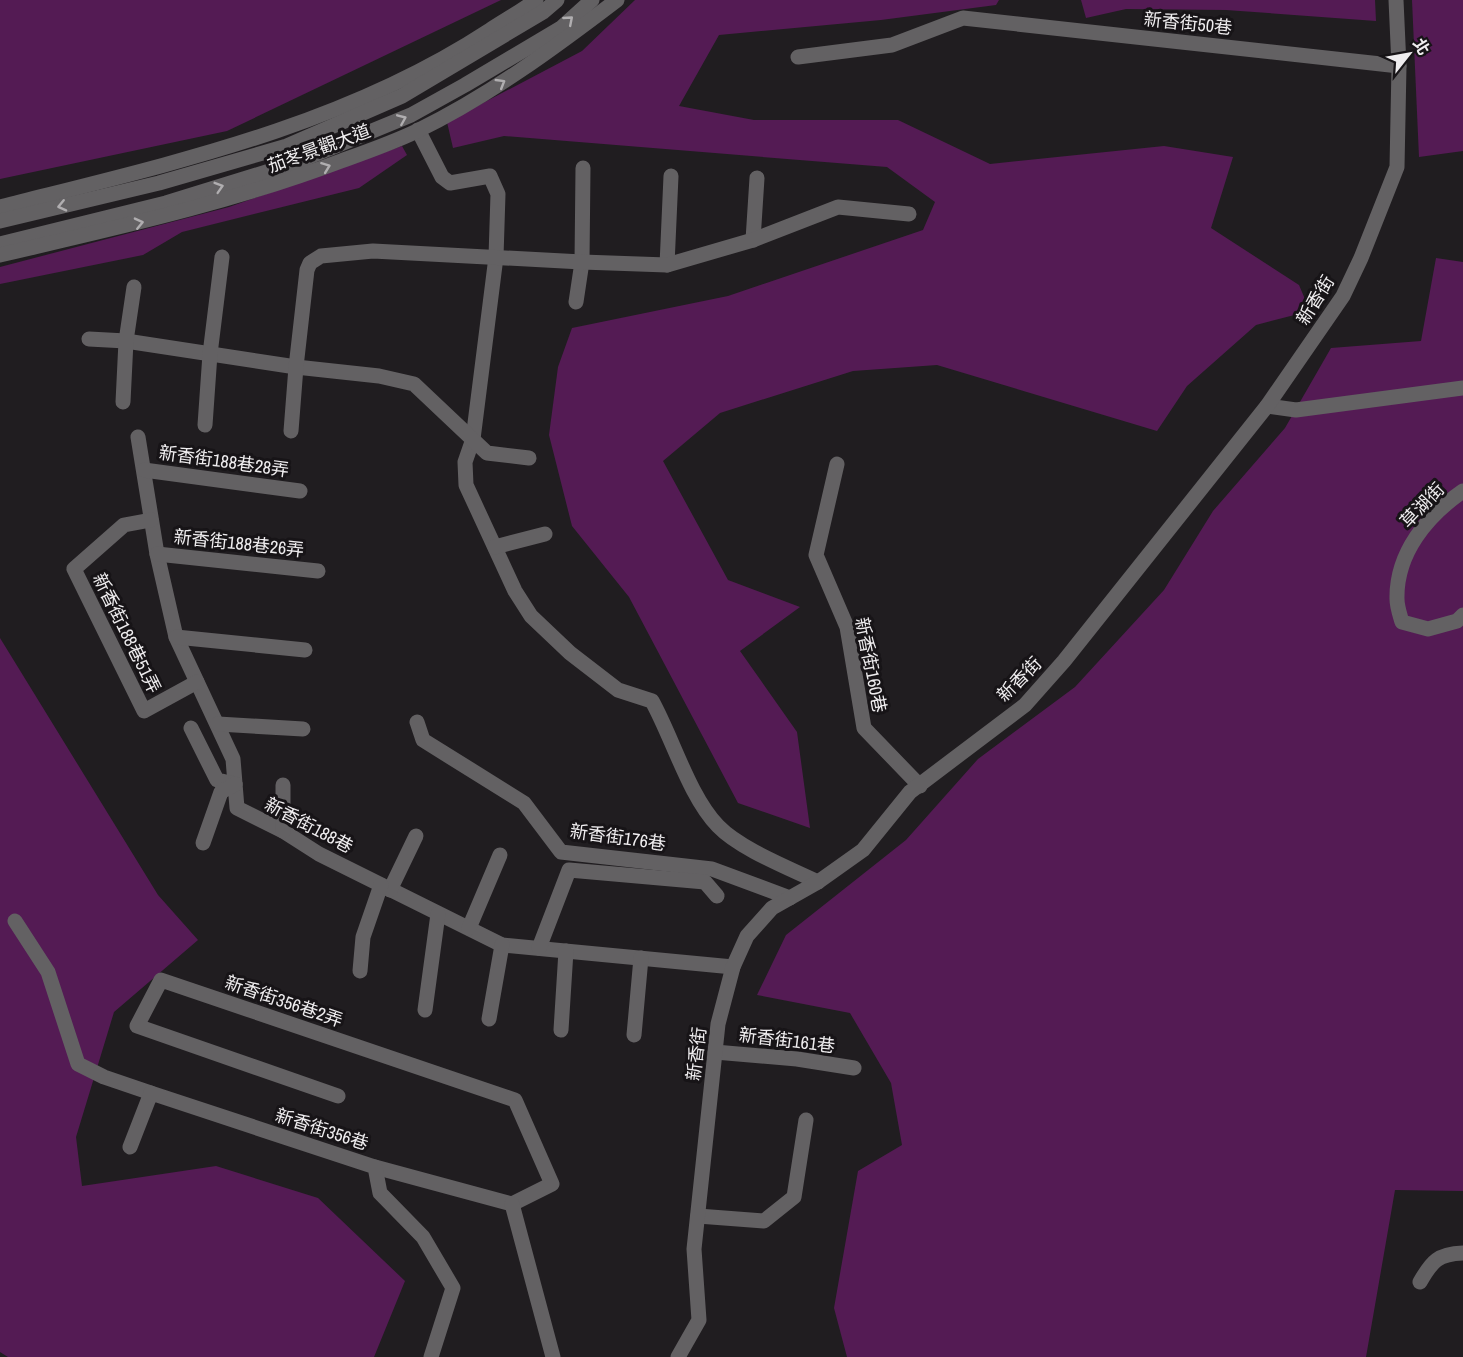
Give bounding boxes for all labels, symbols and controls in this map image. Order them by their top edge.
street label: 新香街50巷 [1143,6,1233,40]
one-way arrow [563,16,573,27]
north arrow [1379,24,1439,84]
text: 北 [1408,34,1435,59]
one-way arrow [495,78,505,90]
one-way arrow [395,114,406,126]
street label: 茄苳景觀大道 [264,118,374,178]
one-way arrow [319,162,330,174]
one-way arrow [213,182,224,194]
one-way arrow [57,199,67,212]
one-way arrow [134,217,144,230]
street label: 新香街 [1290,270,1340,330]
street label: 新香街188巷28弄 [157,440,291,482]
street label: 草湖街 [1394,477,1450,533]
street label: 新香街188巷26弄 [173,524,305,562]
street label: 新香街188巷51弄 [87,569,167,697]
street label: 新香街160巷 [850,615,892,715]
street label: 新香街 [991,651,1047,707]
street label: 新香街188巷 [260,791,358,859]
street label: 新香街176巷 [568,818,668,856]
street label: 新香街356巷2弄 [222,969,346,1033]
street label: 新香街161巷 [738,1022,836,1058]
street label: 新香街 [680,1026,712,1082]
street label: 新香街356巷 [272,1102,372,1156]

